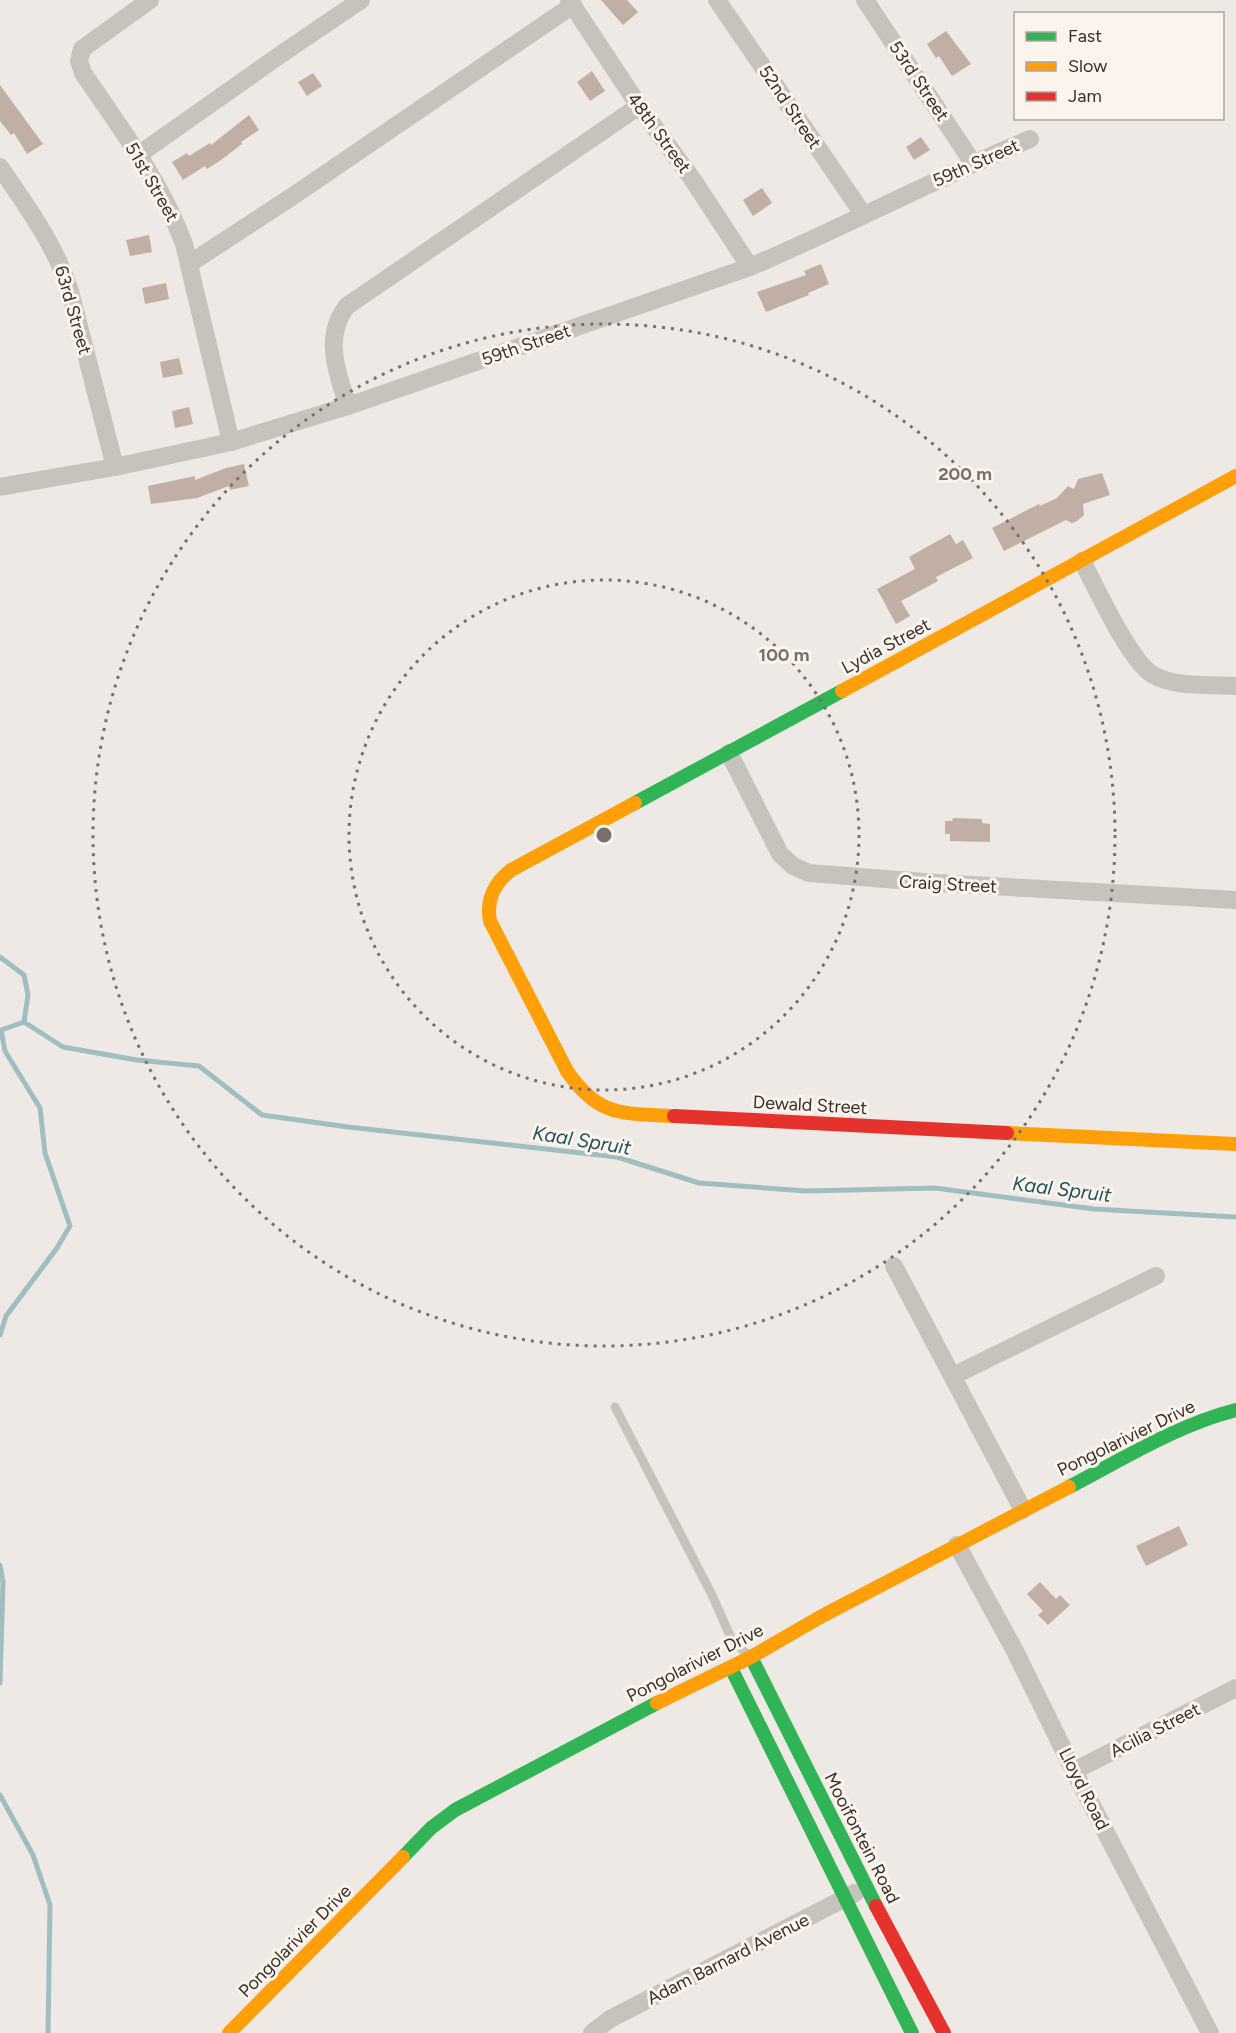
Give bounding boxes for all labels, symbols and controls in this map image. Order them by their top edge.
legend [1014,12,1224,120]
text: Fast [1068,25,1102,47]
street label: 53rd Street [884,37,954,125]
text: Slow [1068,55,1107,77]
street label: 52nd Street [754,61,826,153]
text: Jam [1068,85,1102,107]
street label: 48th Street [622,89,696,178]
street label: 59th Street [929,134,1023,192]
street label: 51st Street [121,138,184,226]
street label: 63rd Street [50,263,96,357]
street label: 59th Street [479,320,573,370]
text: 200 m [938,463,992,485]
street label: Lydia Street [838,613,934,679]
text: 100 m [759,644,809,666]
centre of rings [594,825,614,845]
street label: Craig Street [899,870,998,898]
street label: Dewald Street [752,1091,868,1119]
water label: Kaal Spruit [531,1120,633,1160]
water label: Kaal Spruit [1011,1171,1113,1207]
street label: Pongolarivier Drive [1053,1395,1199,1481]
street label: Pongolarivier Drive [623,1619,767,1707]
street label: Acilia Street [1106,1698,1204,1762]
street label: Lloyd Road [1054,1744,1114,1834]
street label: Mooifontein Road [820,1769,904,1907]
street label: Pongolarivier Drive [234,1880,356,2002]
street label: Adam Barnard Avenue [643,1908,813,2009]

